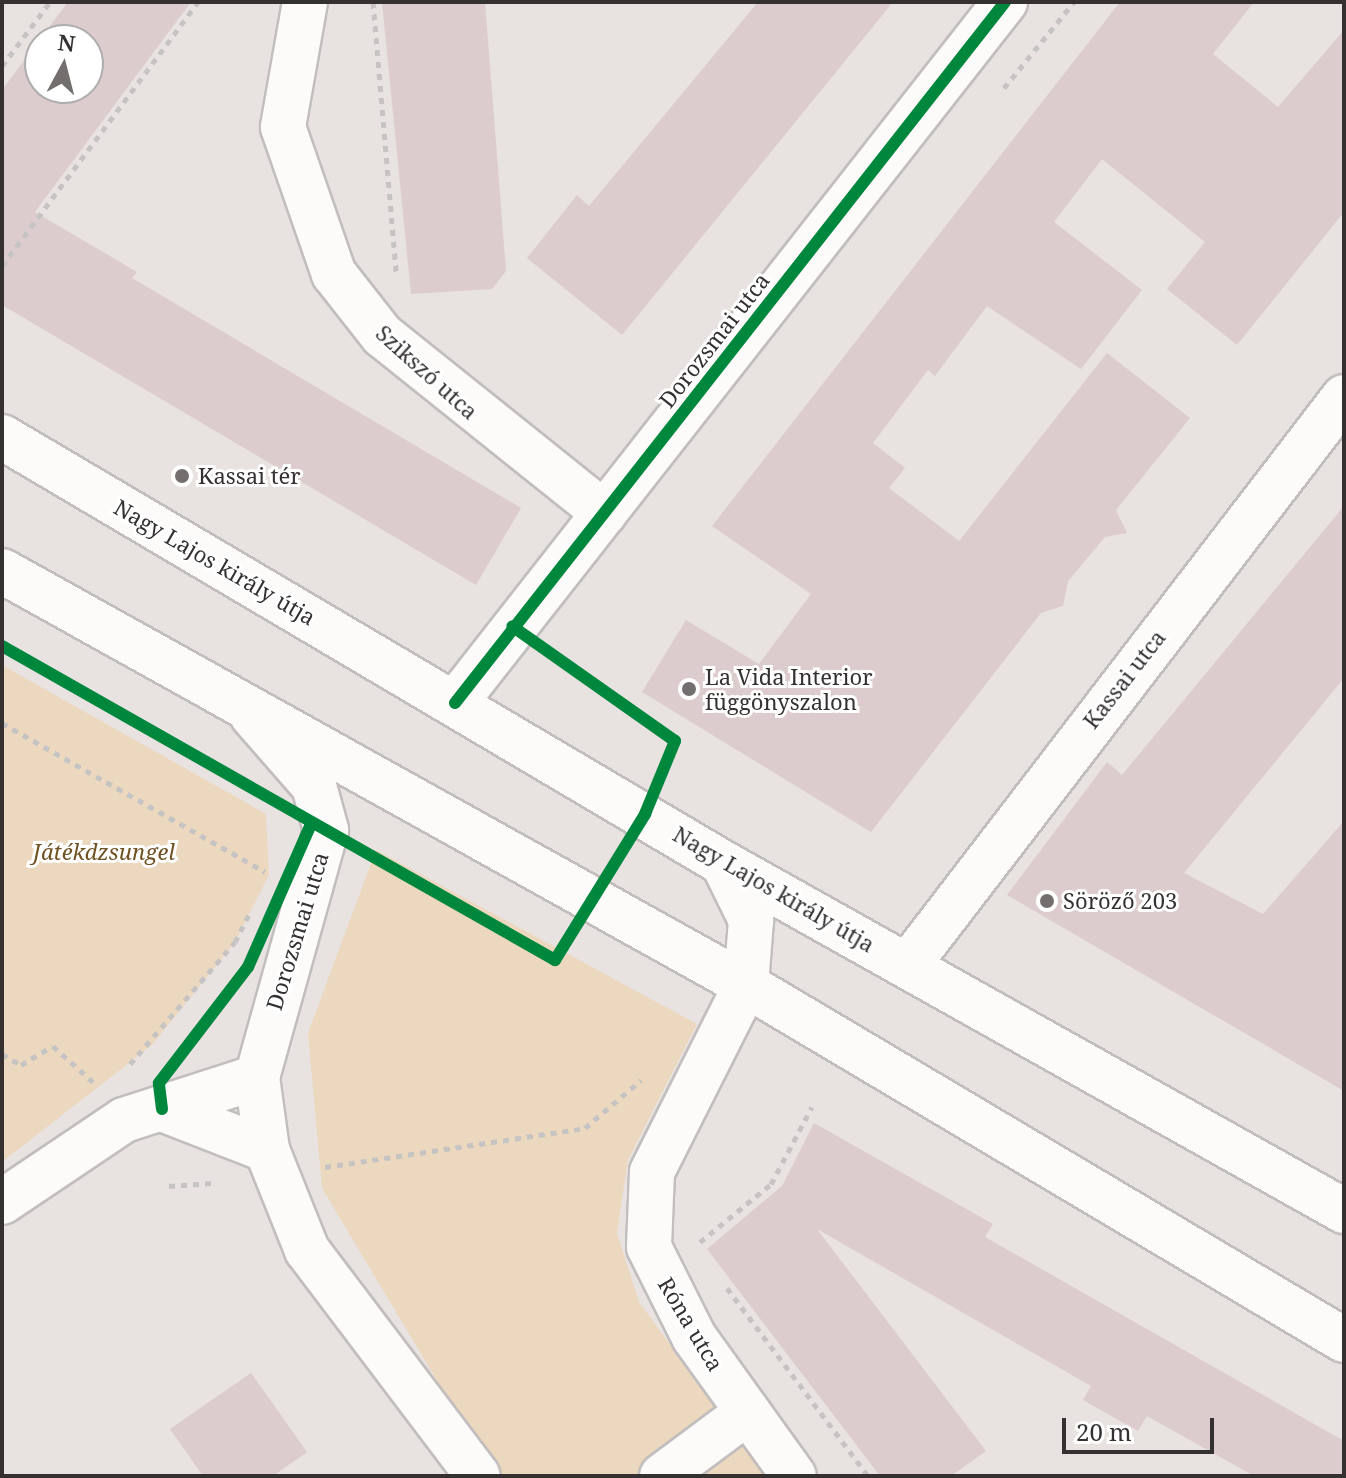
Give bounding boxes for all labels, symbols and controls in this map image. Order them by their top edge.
north arrow [24,24,104,104]
text: N [56,26,77,58]
street label: Dorozsmai utca [653,267,775,413]
street label: Szikszó utca [371,319,483,425]
place label: Kassai tér [198,463,301,489]
marker: Kassai tér [173,467,191,485]
street label: Nagy Lajos király útja [110,494,320,630]
street label: Kassai utca [1077,624,1171,734]
place label: La Vida Interior függönyszalon [705,663,873,714]
marker: La Vida Interior függönyszalon [680,680,698,698]
street label: Nagy Lajos király útja [669,821,879,957]
park label: Játékdzsungel [33,839,175,865]
street label: Dorozsmai utca [260,849,334,1013]
place label: Söröző 203 [1063,888,1177,914]
marker: Söröző 203 [1038,892,1056,910]
street label: Róna utca [653,1272,729,1376]
scale bar [1066,1402,1218,1452]
text: 20 m [1076,1415,1132,1448]

